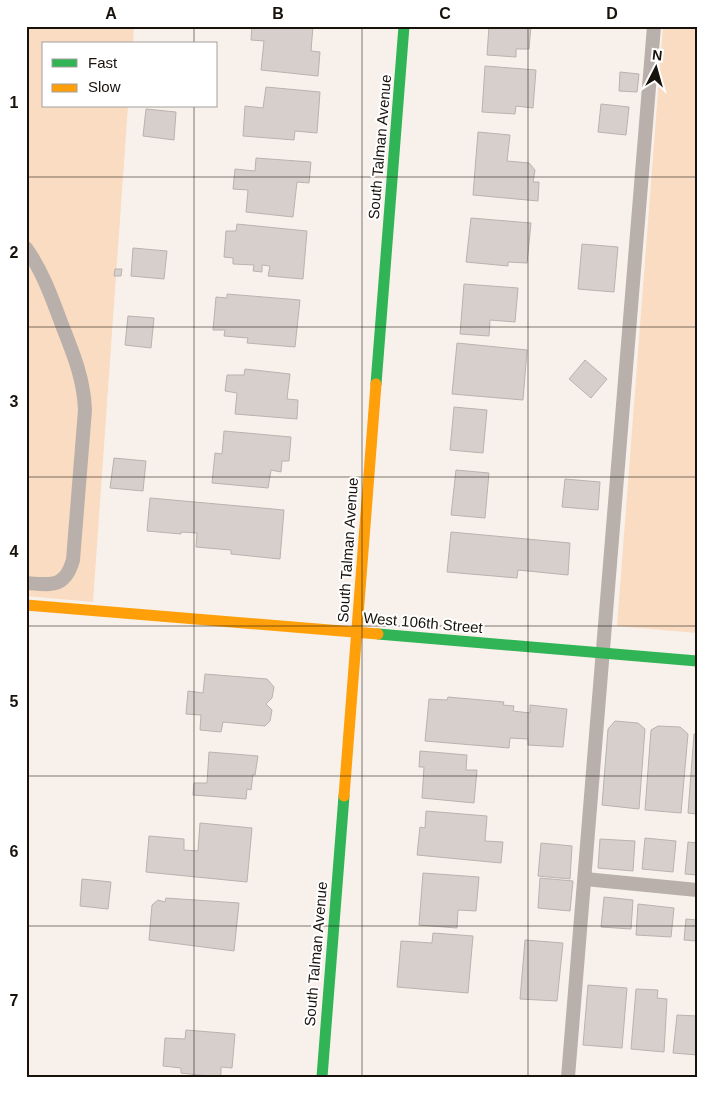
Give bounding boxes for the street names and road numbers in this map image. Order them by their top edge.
street label: South Talman Avenue [365,74,394,220]
street label: South Talman Avenue [334,477,361,623]
street label: West 106th Street [363,609,484,636]
street label: South Talman Avenue [301,881,330,1027]

